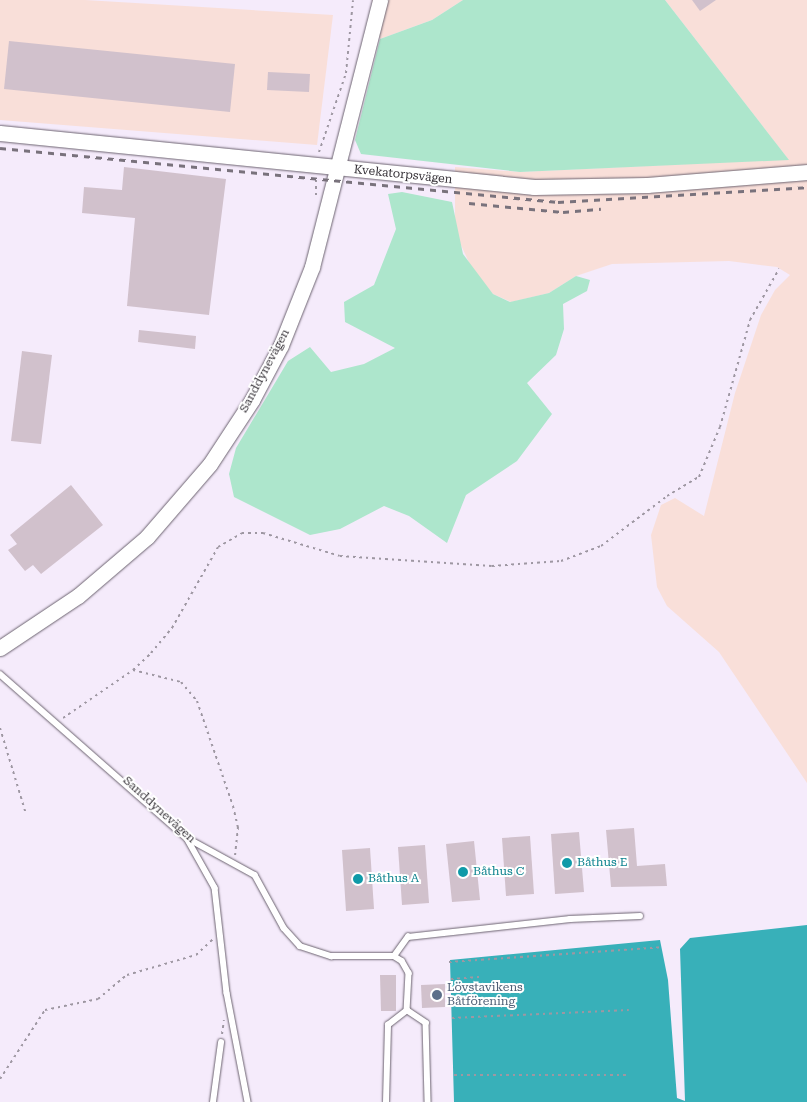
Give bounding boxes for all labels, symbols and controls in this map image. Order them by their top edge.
street label: Kvekatorpsvägen [353,163,453,187]
street label: Sanddynevägen [237,327,293,415]
street label: Sanddynevägen [120,774,198,846]
place label: Båthus E [577,856,627,870]
marker: Båthus E [561,857,573,869]
place label: Båthus C [473,865,524,879]
marker: Båthus C [457,866,469,878]
place label: Båthus A [368,872,419,886]
marker: Båthus A [352,873,364,885]
place label: Lövstavikens Båtförening [447,981,523,1009]
marker: Lövstavikens Båtförening [431,989,443,1001]

